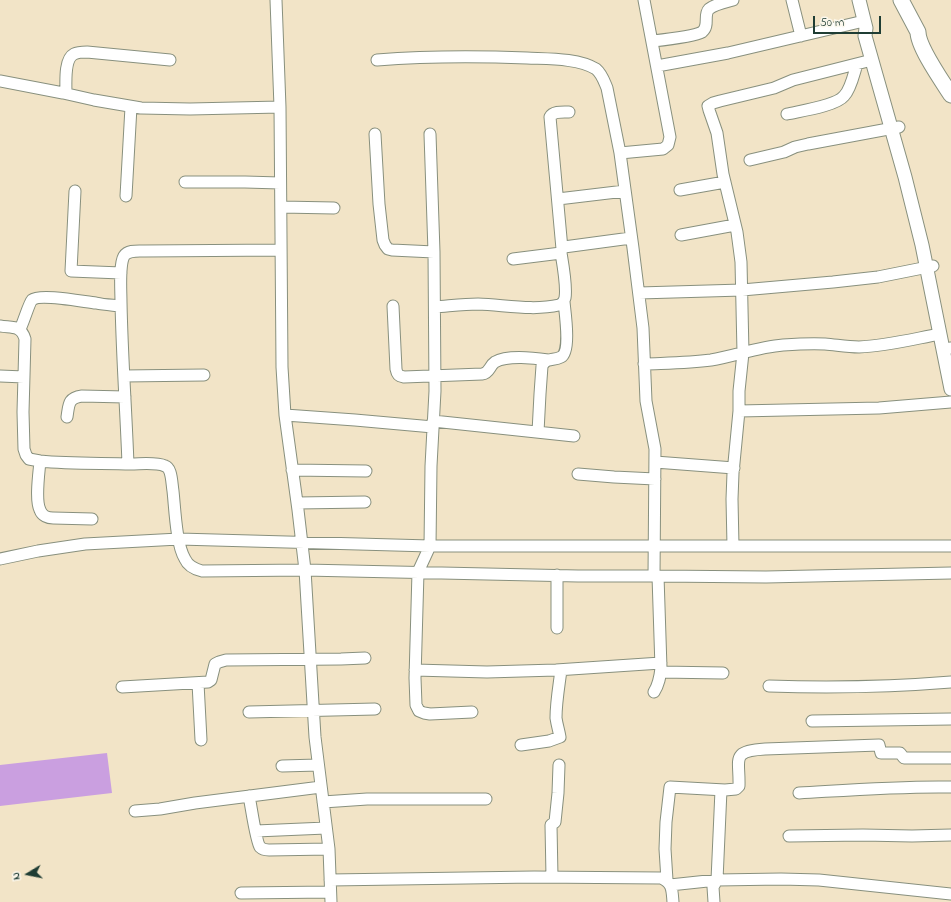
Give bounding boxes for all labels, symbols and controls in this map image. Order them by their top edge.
scale bar [815,8,883,34]
text: 50 m [820,14,844,32]
north arrow [8,854,48,894]
text: N [8,871,25,881]

